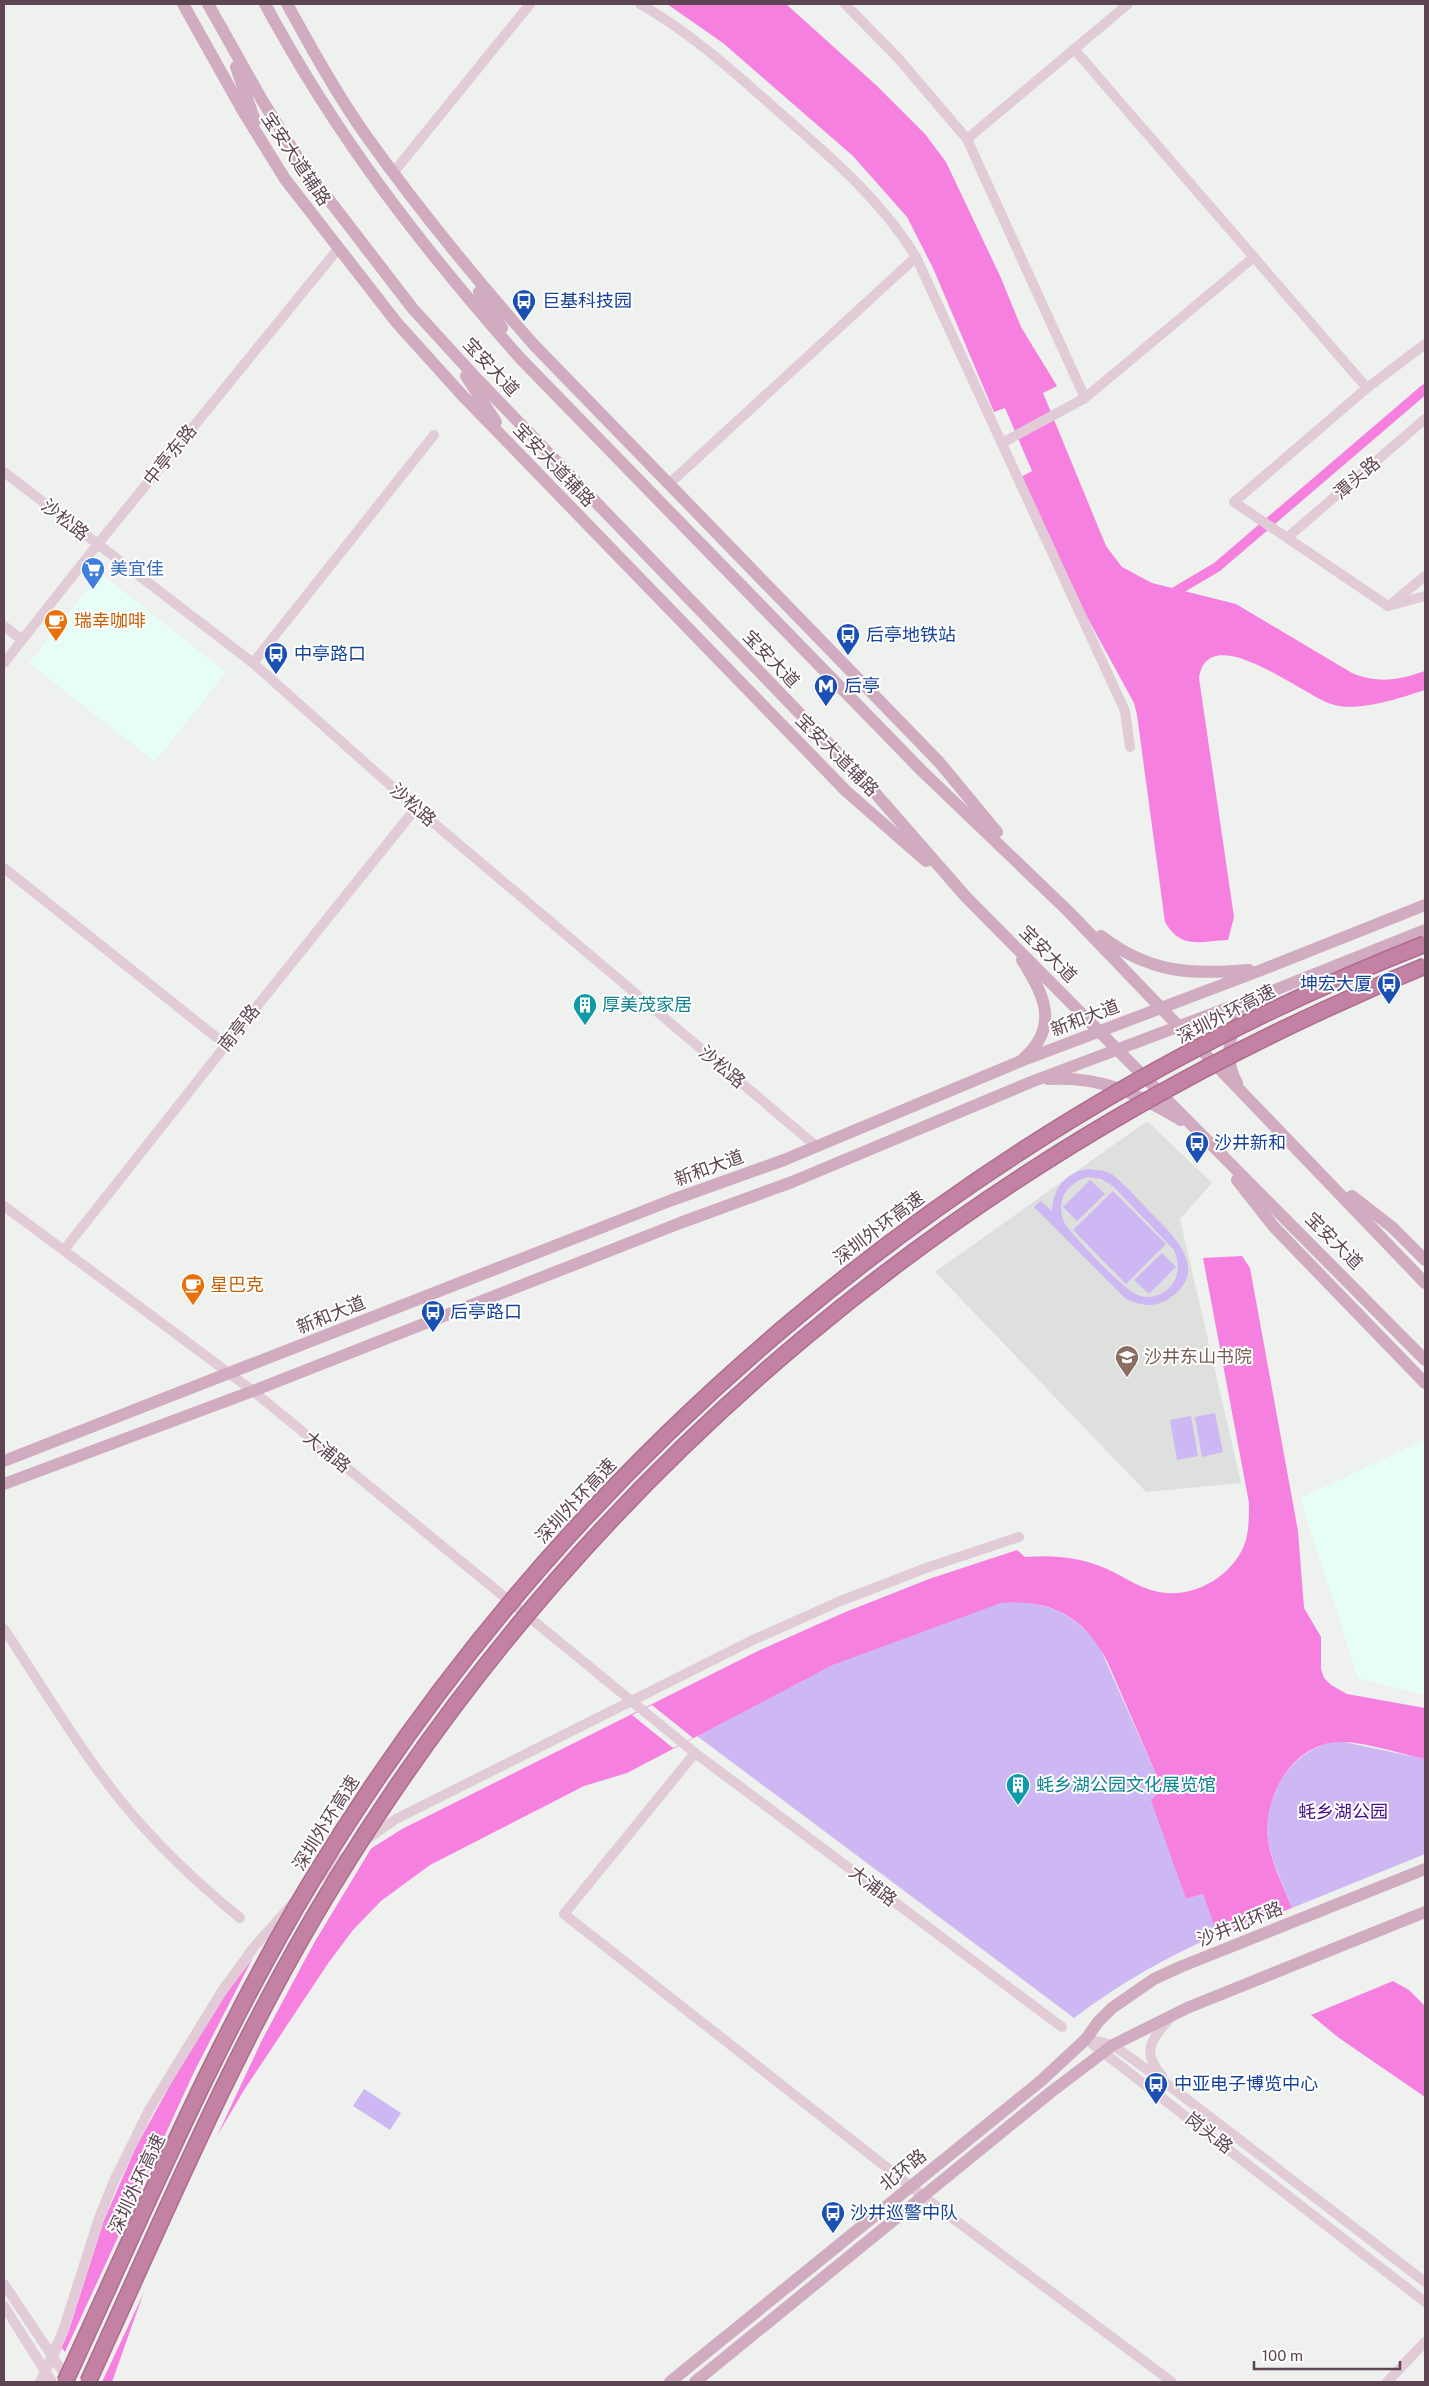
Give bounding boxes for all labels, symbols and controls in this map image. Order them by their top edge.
street label: 宝安大道辅路 [258,108,335,209]
bus stop icon: 巨基科技园 [511,288,537,322]
place label: 巨基科技园 [542,290,632,311]
street label: 宝安大道 [459,333,524,400]
street label: 宝安大道辅路 [509,419,599,511]
street label: 中亭东路 [139,420,200,489]
street label: 潭头路 [1329,452,1384,503]
street label: 沙松路 [38,495,93,545]
supermarket icon: 美宜佳 [80,556,106,590]
place label: 美宜佳 [110,558,164,579]
cafe icon: 瑞幸咖啡 [43,608,69,642]
place label: 瑞幸咖啡 [74,610,146,631]
bus stop icon: 后亭地铁站 [835,622,861,656]
place label: 后亭地铁站 [866,624,956,645]
street label: 宝安大道 [739,625,804,692]
bus stop icon: 中亭路口 [263,641,289,675]
place label: 中亭路口 [294,643,366,664]
metro station icon: 后亭 [813,673,839,707]
place label: 后亭 [844,675,880,696]
street label: 宝安大道辅路 [792,709,883,800]
street label: 沙松路 [386,779,441,830]
street label: 宝安大道 [1015,921,1081,987]
bus stop icon: 坤宏大厦 [1376,971,1402,1005]
place label: 坤宏大厦 [1300,973,1372,994]
street label: 深圳外环高速 [1173,980,1279,1047]
building icon: 厚美茂家居 [572,992,598,1026]
place label: 厚美茂家居 [602,994,692,1015]
street label: 新和大道 [1047,995,1122,1040]
street label: 南亭路 [213,1000,264,1055]
street label: 沙松路 [695,1041,750,1092]
bus stop icon: 沙井新和 [1184,1130,1210,1164]
place label: 沙井新和 [1214,1132,1286,1153]
street label: 新和大道 [671,1145,746,1190]
street label: 深圳外环高速 [829,1187,928,1268]
street label: 宝安大道 [1301,1208,1367,1274]
cafe icon: 星巴克 [180,1272,206,1306]
place label: 星巴克 [210,1274,264,1295]
street label: 新和大道 [294,1291,368,1338]
bus stop icon: 后亭路口 [420,1299,446,1333]
place label: 后亭路口 [450,1301,522,1322]
school or university icon: 沙井东山书院 [1114,1344,1140,1378]
place label: 沙井东山书院 [1144,1346,1252,1367]
street label: 大浦路 [300,1426,355,1477]
street label: 深圳外环高速 [531,1454,620,1547]
street label: 深圳外环高速 [288,1771,363,1874]
building icon: 蚝乡湖公园文化展览馆 [1005,1772,1031,1806]
place label: 蚝乡湖公园文化展览馆 [1036,1774,1216,1795]
park label: 蚝乡湖公园 [1298,1801,1388,1822]
street label: 大浦路 [845,1861,901,1910]
street label: 沙井北环路 [1194,1897,1285,1950]
bus stop icon: 中亚电子博览中心 [1143,2071,1169,2105]
place label: 中亚电子博览中心 [1174,2073,1318,2094]
street label: 岗头路 [1182,2108,1237,2158]
street label: 深圳外环高速 [104,2130,169,2237]
street label: 北环路 [875,2144,930,2195]
bus stop icon: 沙井巡警中队 [820,2200,846,2234]
place label: 沙井巡警中队 [850,2202,958,2223]
scale bar [1254,2338,1400,2370]
text: 100 m [1262,2347,1303,2364]

